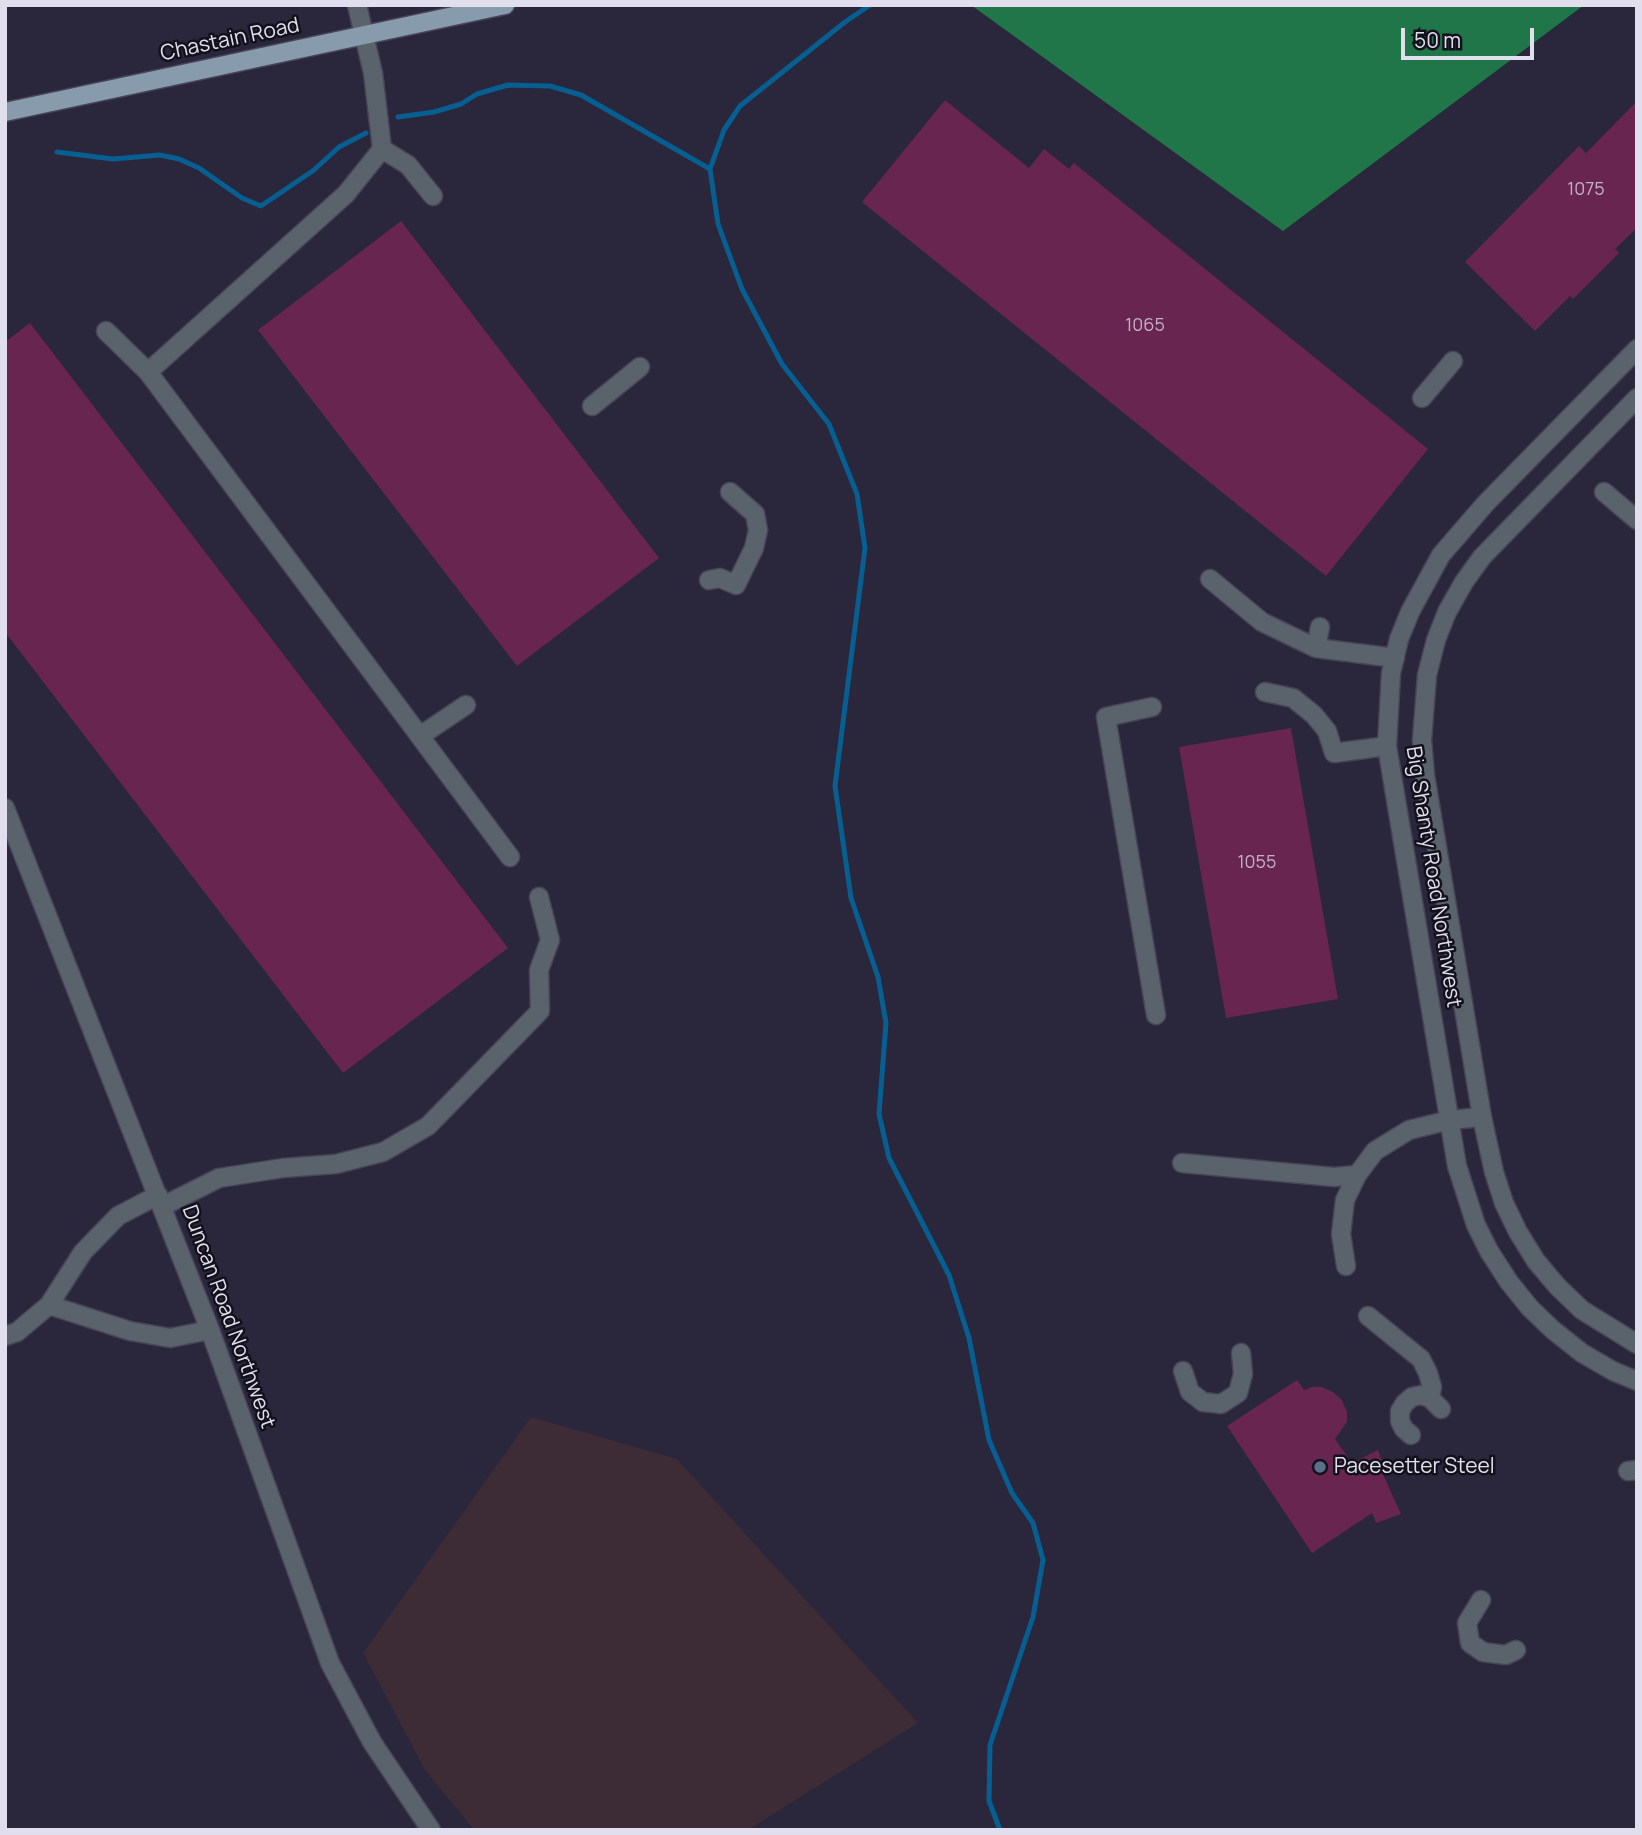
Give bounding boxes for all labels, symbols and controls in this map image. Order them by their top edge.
street label: Chastain Road [158,13,302,67]
scale bar [1404,14,1537,58]
text: 50 m [1414,26,1461,54]
house number: 1075 [1567,179,1605,201]
house number: 1065 [1125,315,1165,337]
street label: Big Shanty Road Northwest [1400,745,1466,1009]
house number: 1055 [1238,852,1276,874]
street label: Duncan Road Northwest [176,1202,280,1432]
place label: Pacesetter Steel [1334,1454,1495,1480]
marker: Pacesetter Steel [1312,1459,1328,1475]

